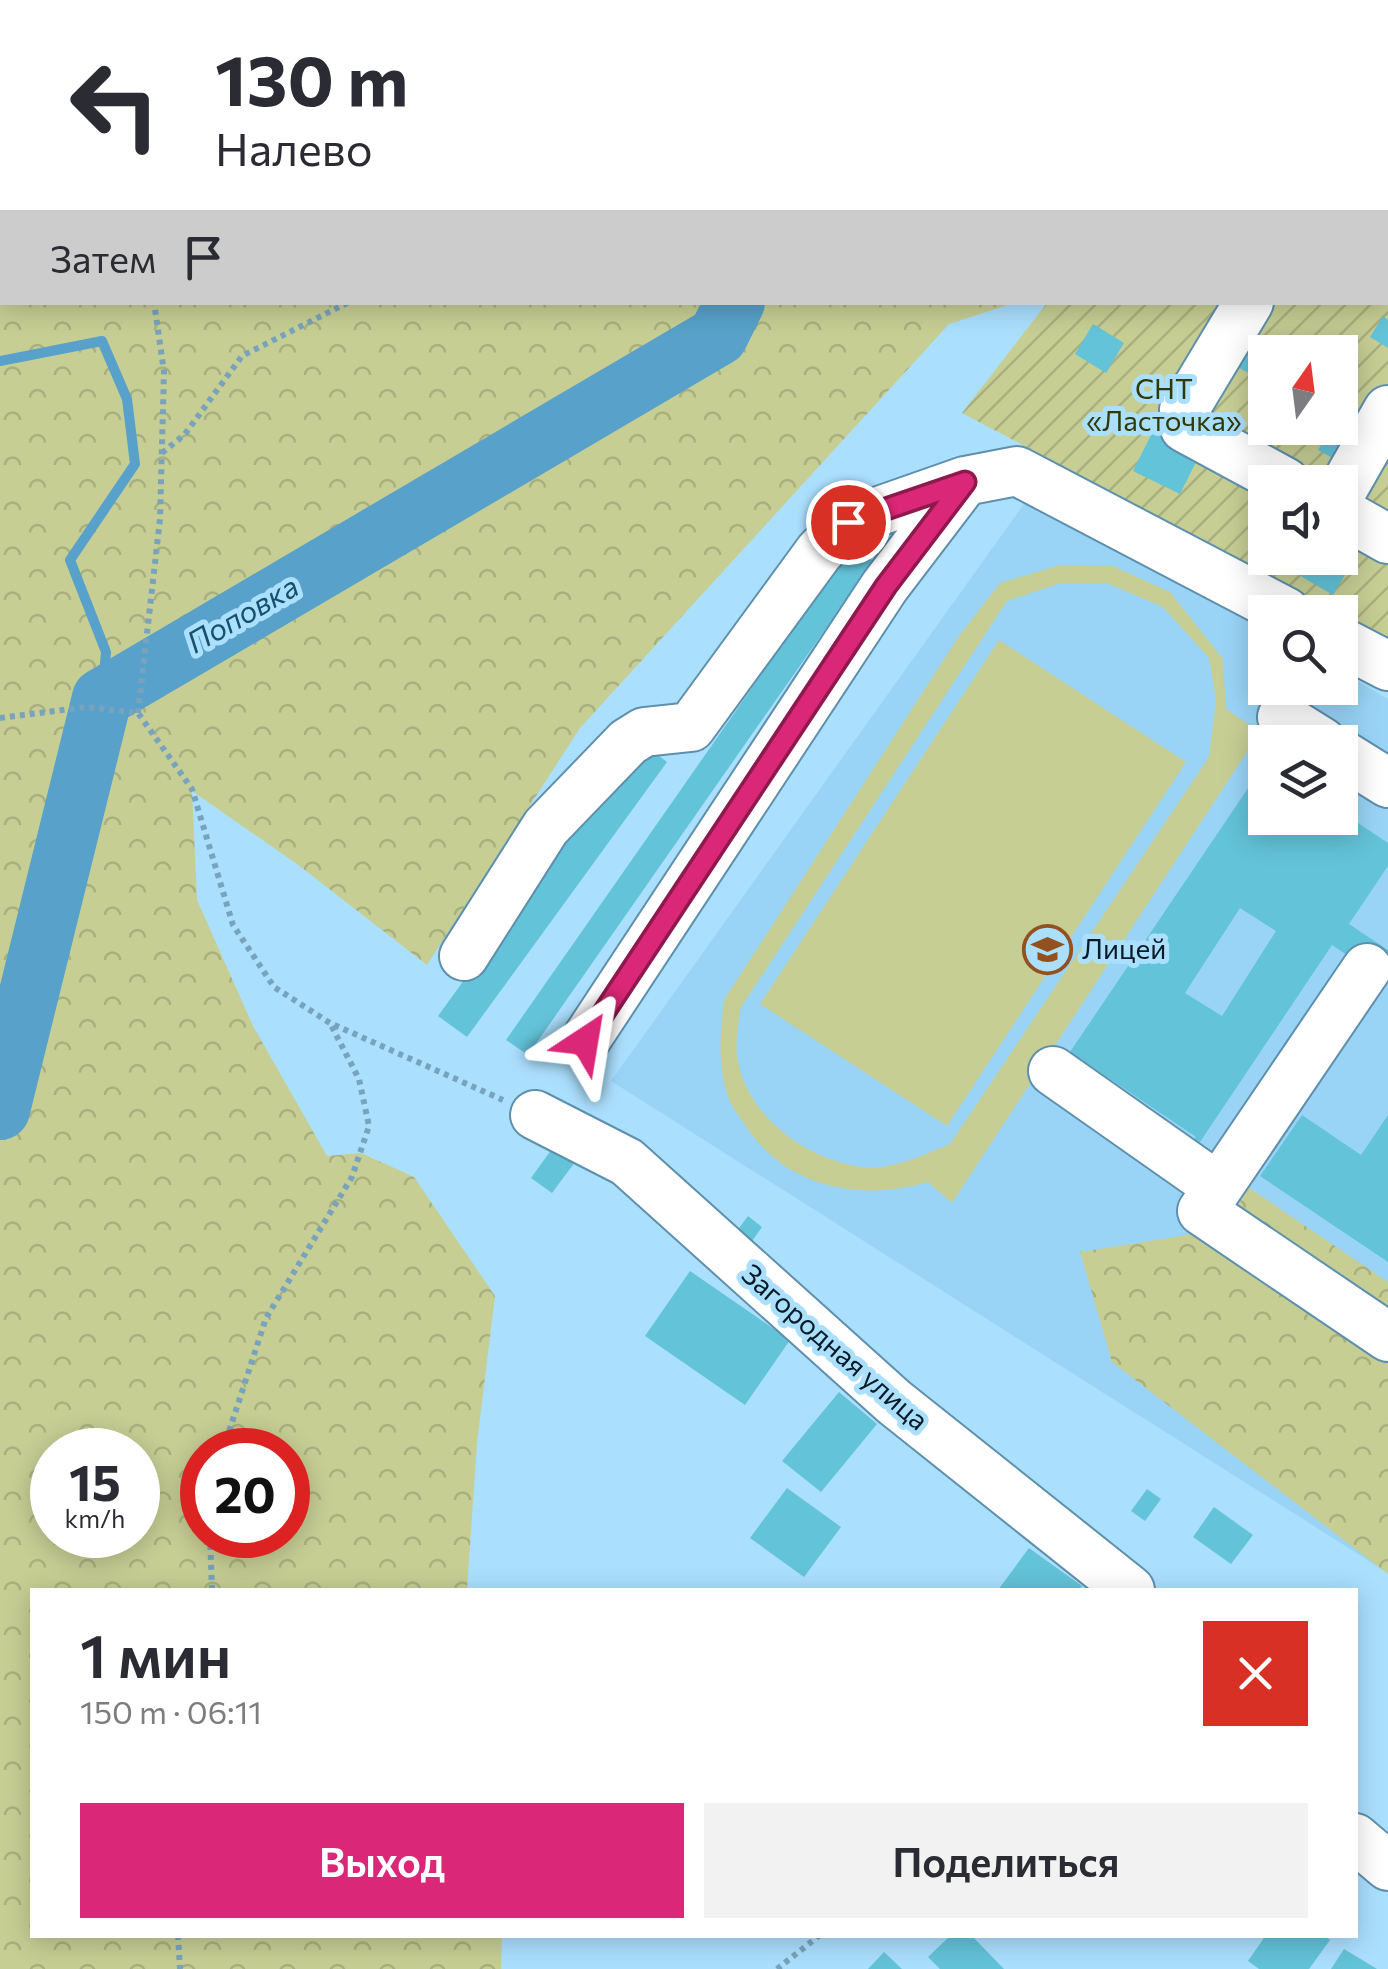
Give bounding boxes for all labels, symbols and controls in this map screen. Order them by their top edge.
text: 130 m [215,35,408,120]
icon: left [50,40,180,170]
text: Налево [215,120,373,175]
icon: arrive [176,230,231,285]
text: Затем [50,234,156,281]
north arrow [1248,335,1358,445]
map controls [1248,335,1358,835]
park label: СНТ «Ласточка» [1086,371,1242,437]
button: sound [1248,465,1358,575]
pin [806,480,891,565]
icon: arrive [821,495,876,550]
water label: Поповка [179,566,304,660]
button: search [1248,595,1358,705]
button: layers [1248,725,1358,835]
school or university icon: Лицей [1021,923,1073,975]
place label: Лицей [1082,931,1166,965]
position arrow [533,989,637,1093]
street label: Загородная улица [736,1256,936,1436]
speed limit sign: 20 [180,1428,310,1558]
text: 15 [69,1450,121,1511]
text: km/h [65,1503,125,1533]
text: 1 мин [80,1617,231,1690]
button: close [1203,1621,1308,1726]
text: 150 m · 06:11 [80,1691,262,1731]
button: Выход [80,1803,684,1918]
button: Поделиться [704,1803,1308,1918]

